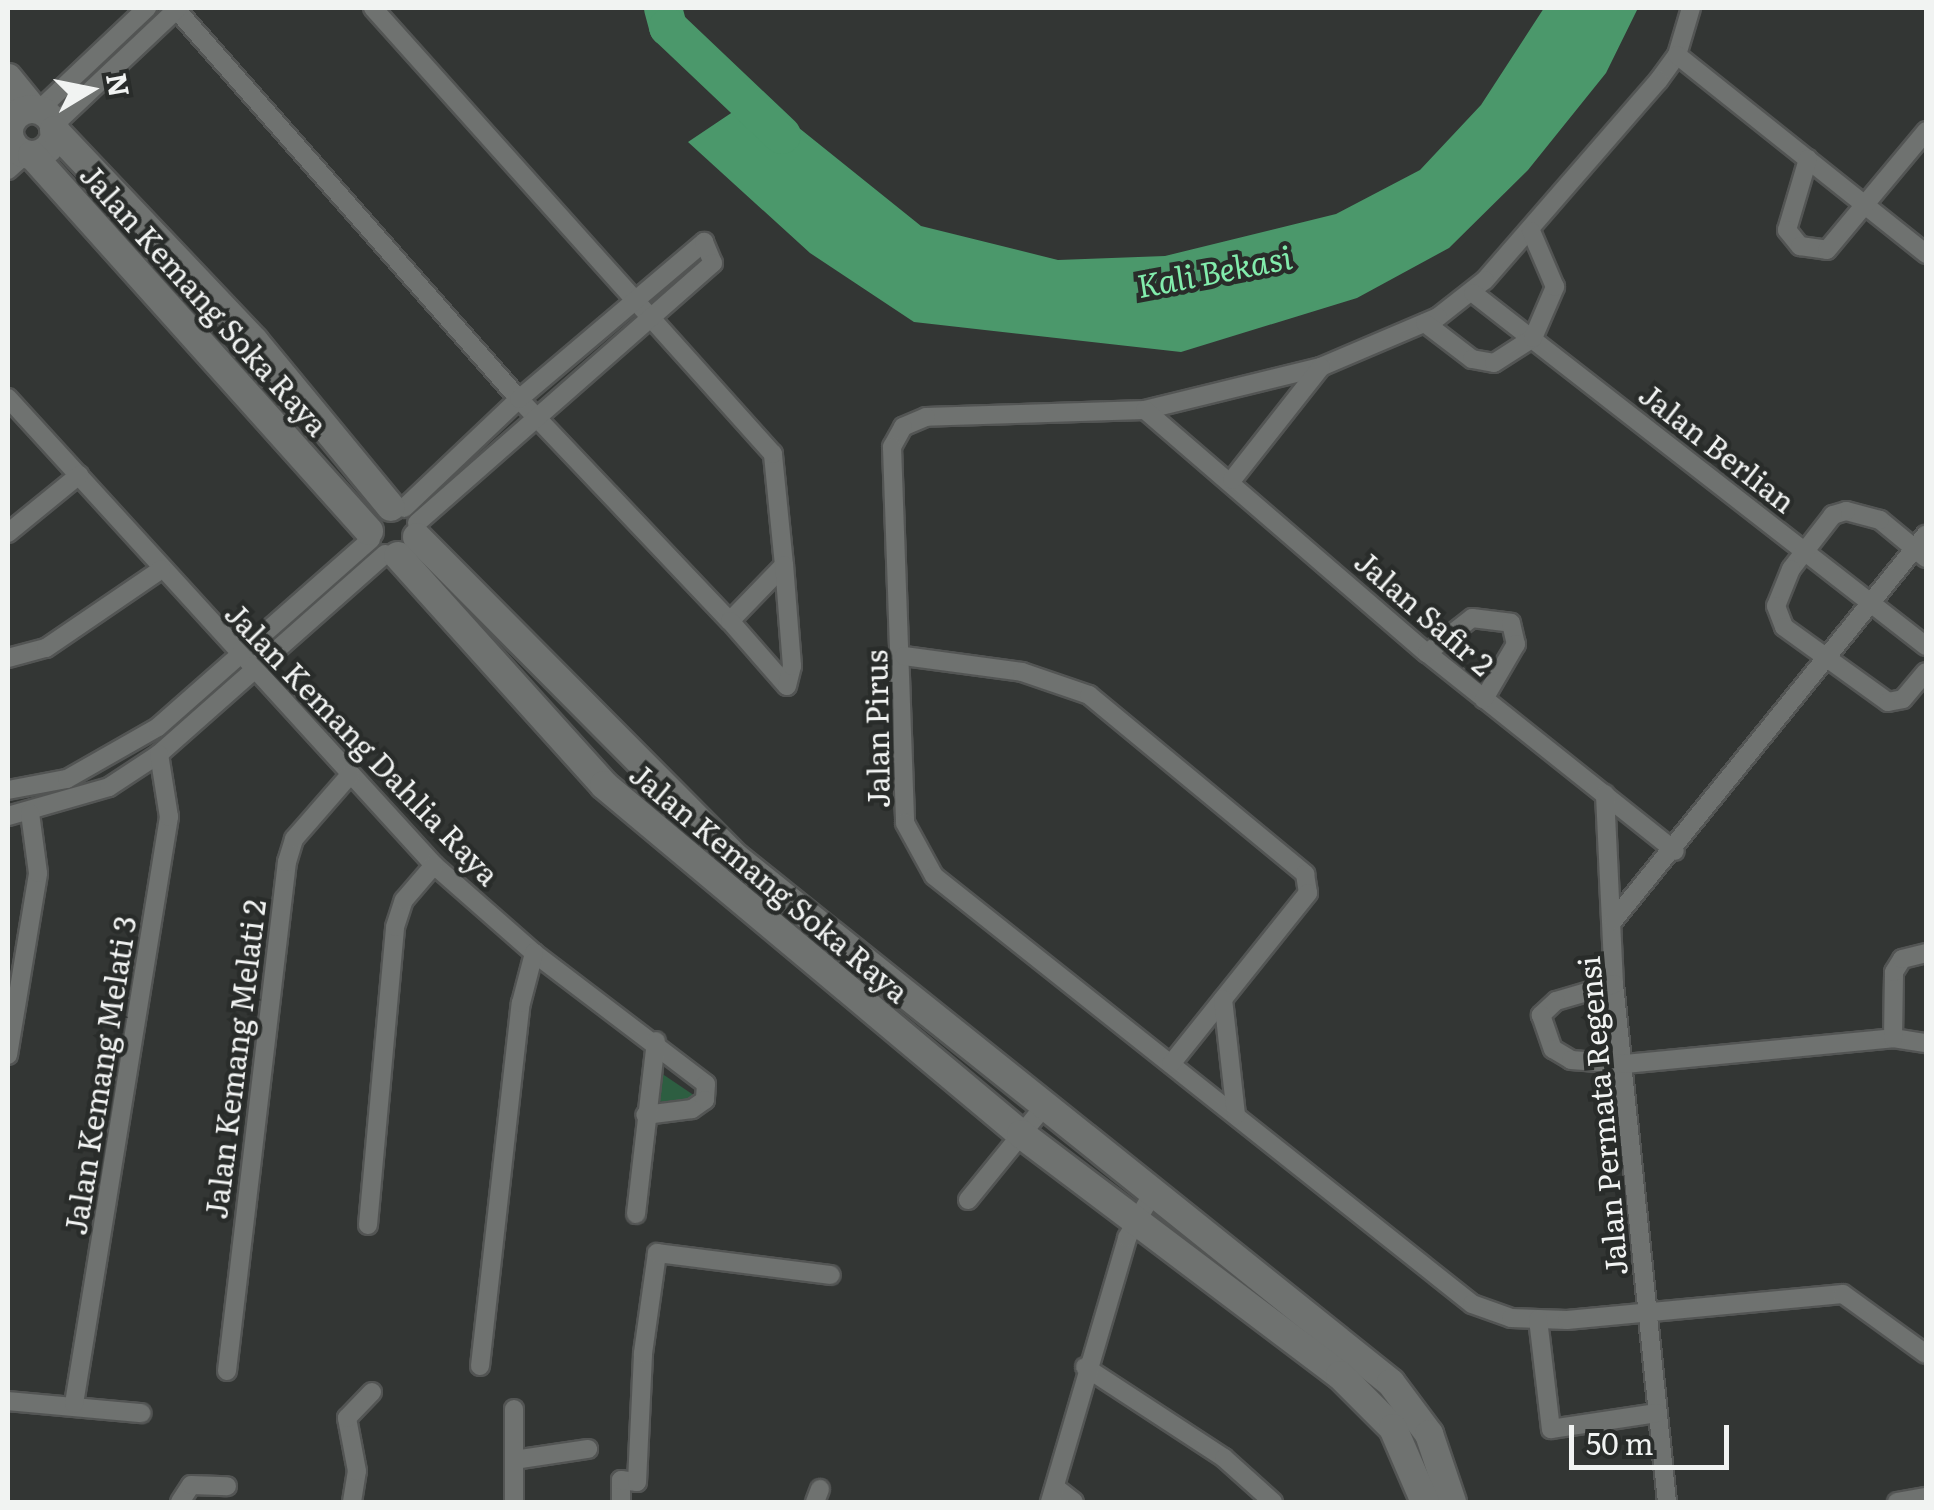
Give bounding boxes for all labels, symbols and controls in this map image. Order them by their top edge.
north arrow [40,40,140,140]
text: N [97,70,142,100]
street label: Jalan Kemang Soka Raya [74,156,336,442]
water label: Kali Bekasi [1133,236,1295,304]
street label: Jalan Berlian [1633,375,1803,519]
street label: Jalan Safir 2 [1348,542,1502,682]
street label: Jalan Kemang Dahlia Raya [219,594,507,892]
street label: Jalan Pirus [857,650,895,808]
street label: Jalan Kemang Soka Raya [623,755,917,1009]
street label: Jalan Kemang Melati 2 [197,897,271,1221]
street label: Jalan Kemang Melati 3 [56,913,142,1237]
street label: Jalan Permata Regensi [1569,955,1633,1277]
scale bar [1574,1405,1734,1467]
text: 50 m [1586,1420,1654,1464]

